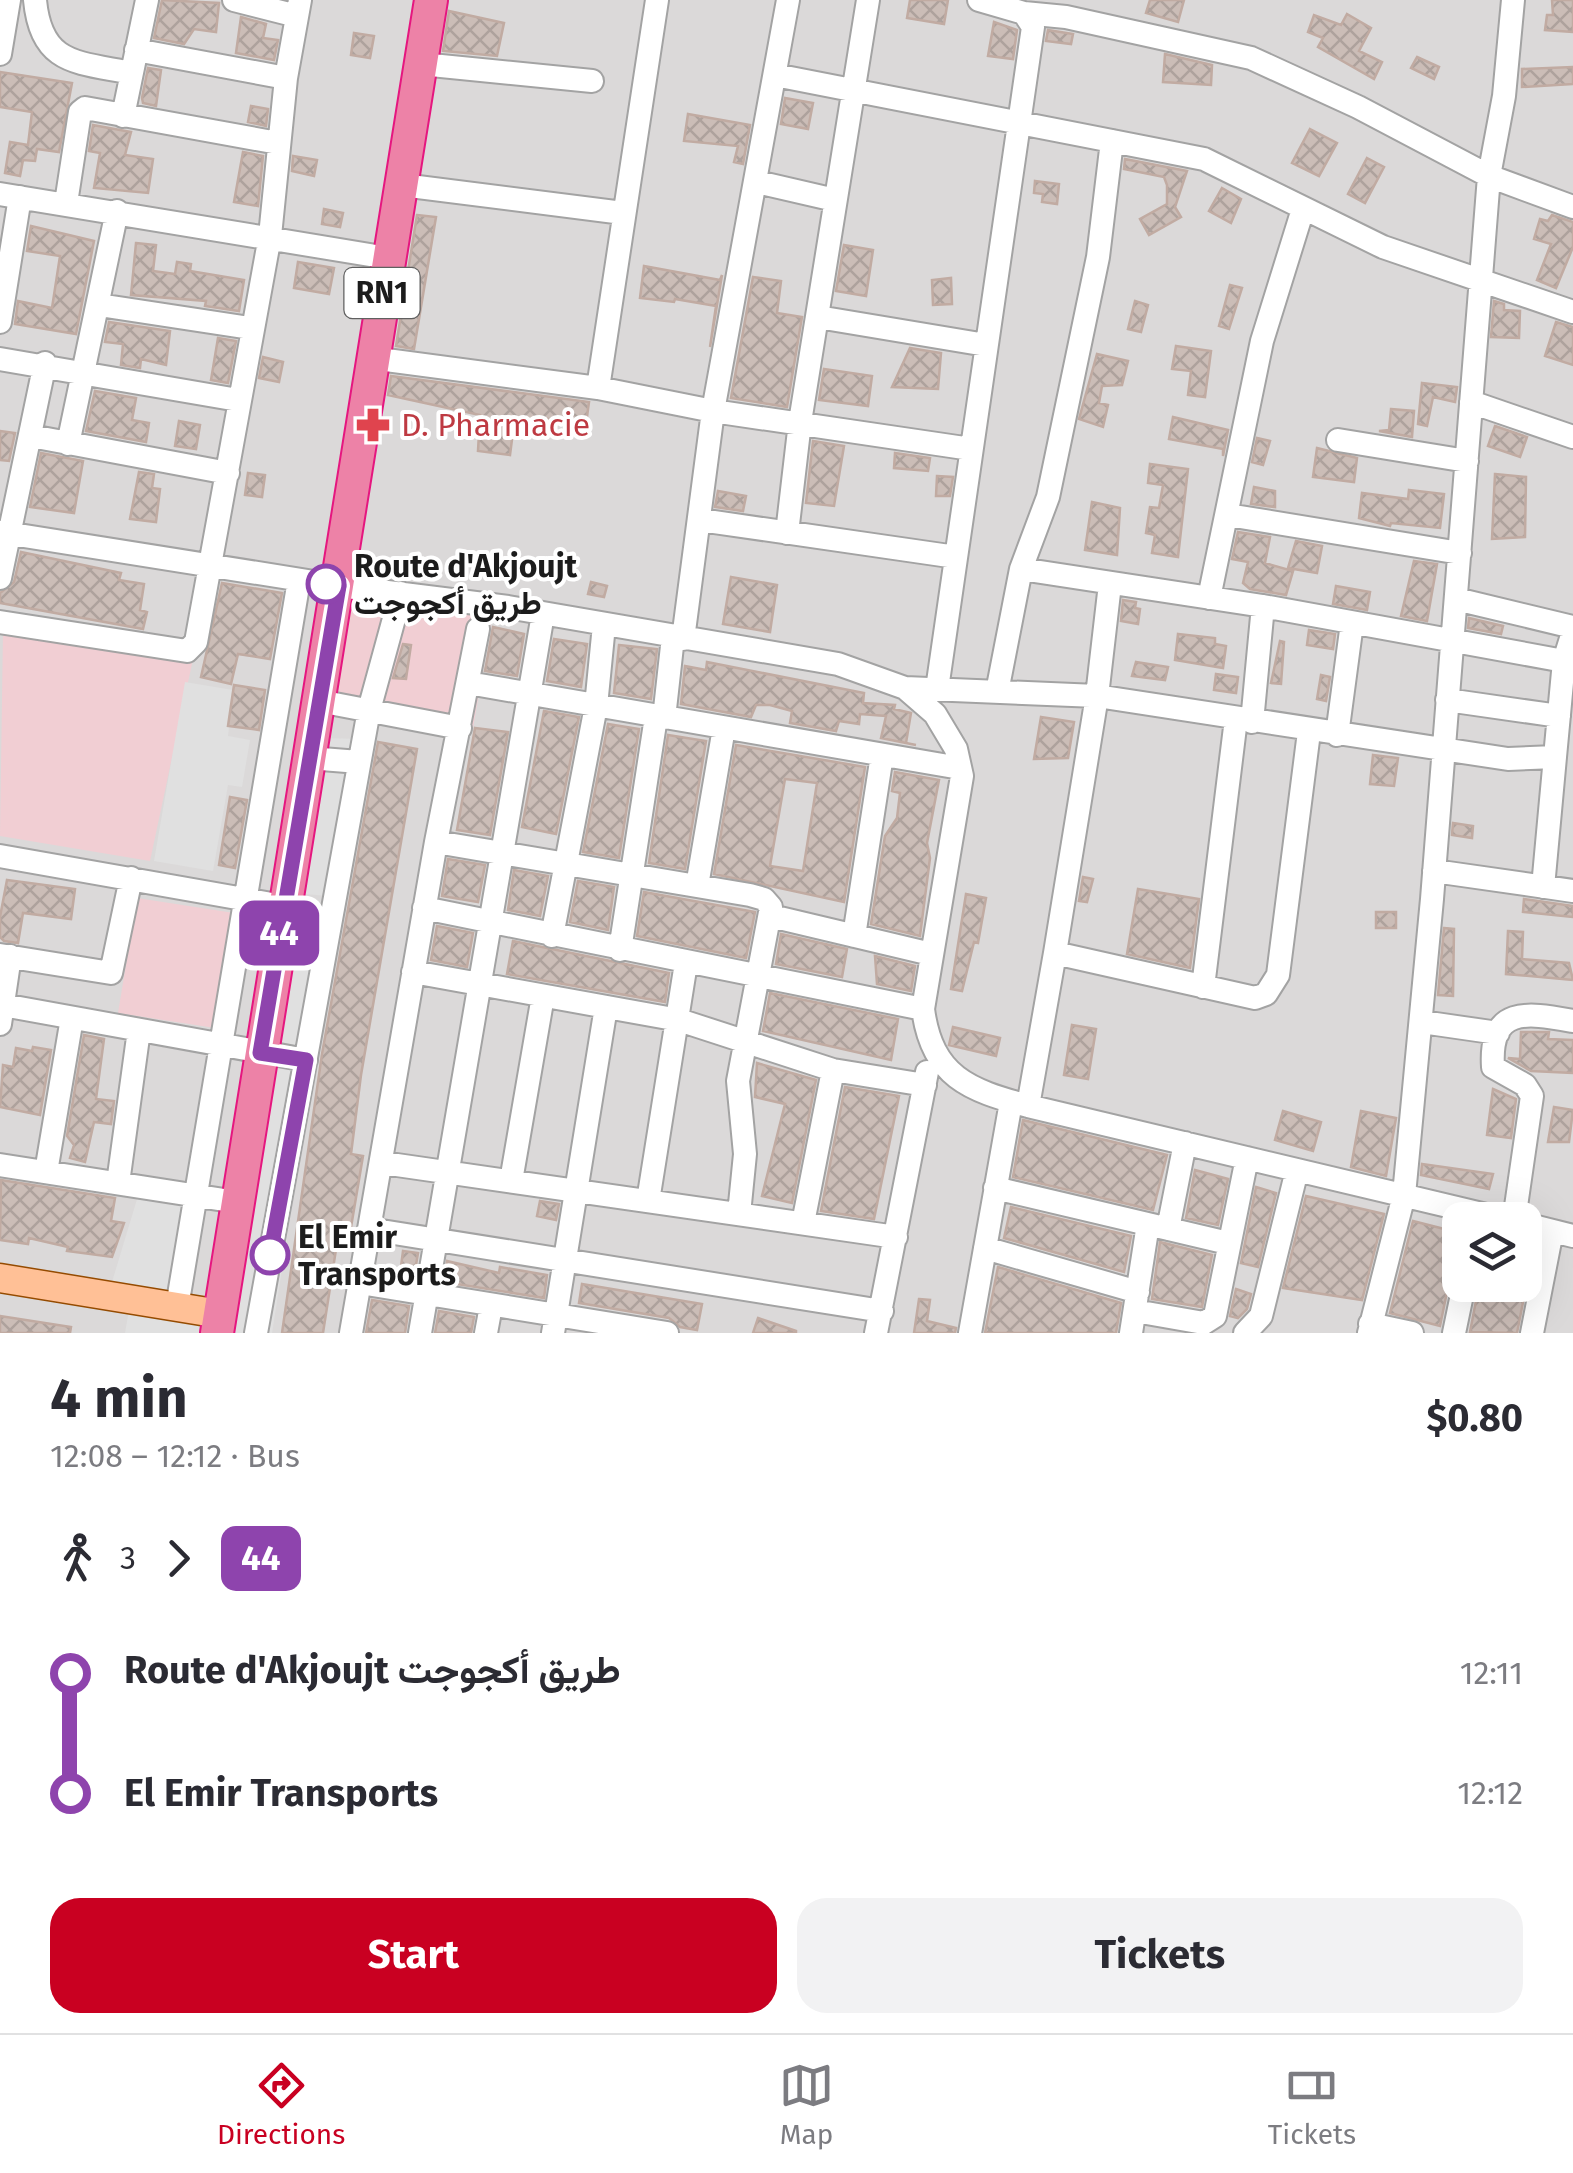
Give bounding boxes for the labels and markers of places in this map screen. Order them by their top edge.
pharmacy icon: D. Pharmacie [354,406,392,444]
place label: D. Pharmacie [401,406,590,444]
place label: Route d'Akjoujt طريق أكجوجت [354,547,578,623]
marker: Route d'Akjoujt طريق أكجوجت [307,565,345,603]
place label: El Emir Transports [298,1218,456,1293]
marker: El Emir Transports [251,1236,289,1274]

